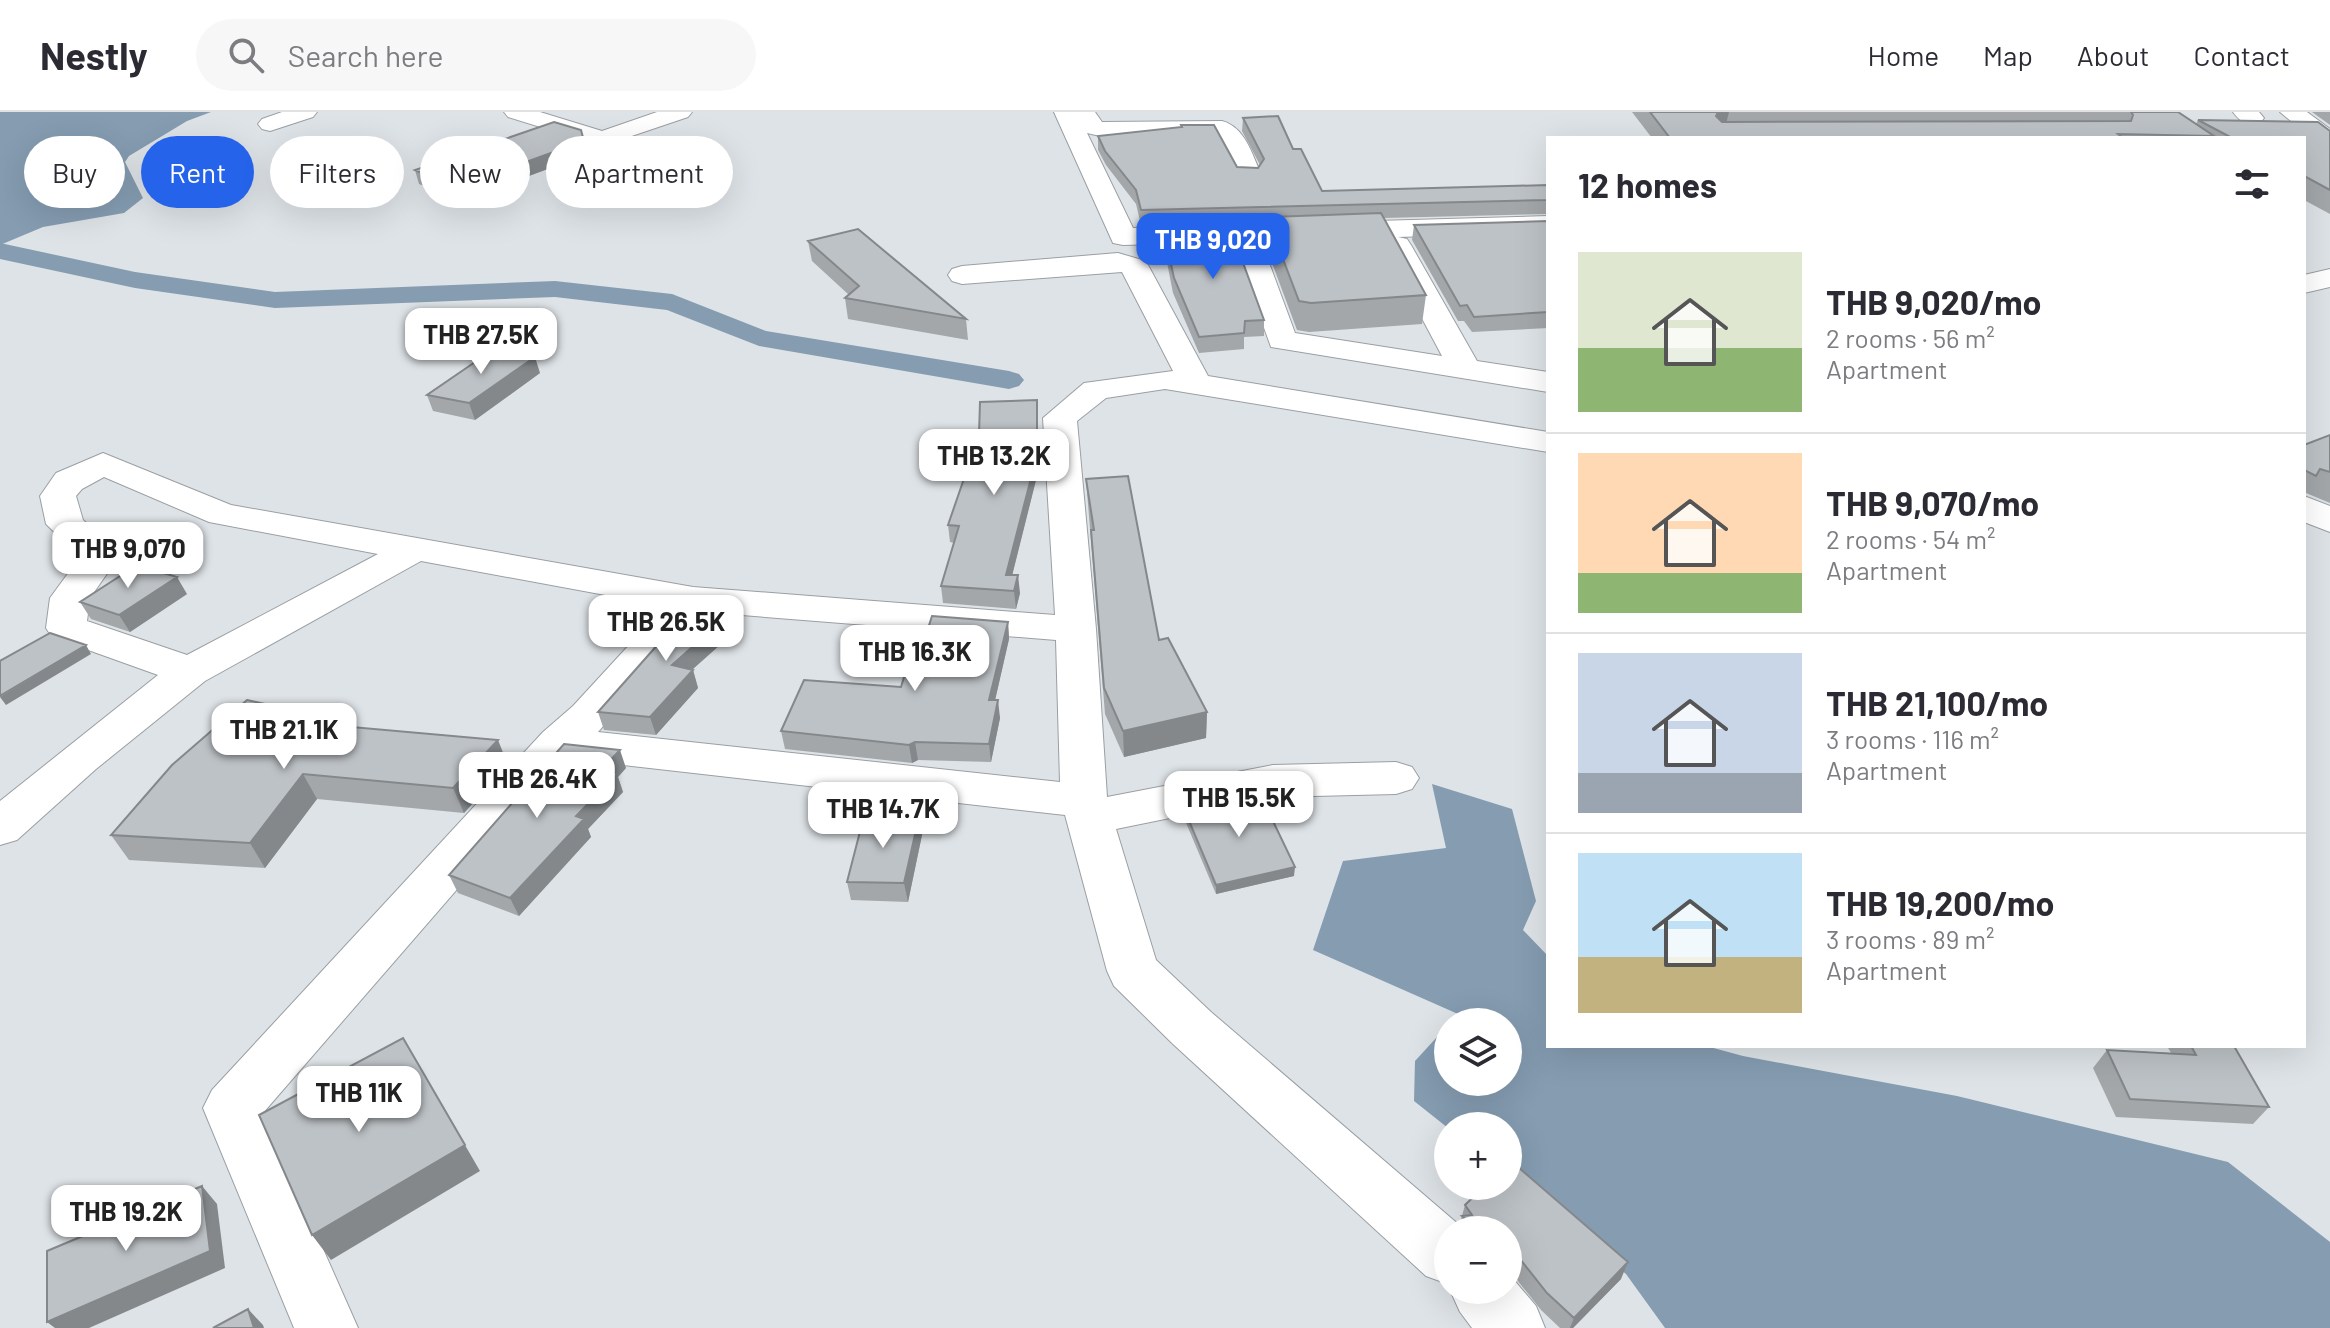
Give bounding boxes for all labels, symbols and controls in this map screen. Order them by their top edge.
search box [196,19,756,91]
text: Nestly [40,32,148,78]
icon: search [224,33,268,77]
text: Search here [288,37,444,73]
text: Home [1868,38,1939,72]
text: Map [1983,38,2033,72]
text: About [2077,38,2149,72]
text: Contact [2193,38,2290,72]
chip: Buy [24,136,125,208]
chip: Rent [141,136,254,208]
chip: Filters [270,136,404,208]
chip: New [420,136,530,208]
chip: Apartment [546,136,733,208]
icon: filters [2230,162,2274,206]
text: 12 homes [1578,164,1717,205]
pin: THB 9,020 [1121,213,1305,281]
text: THB 9,020 [1154,223,1272,254]
text: THB 9,020/mo [1826,281,2041,322]
icon: home [1642,284,1738,380]
pin: THB 27.5K [389,308,573,376]
text: THB 27.5K [423,318,539,349]
text: 2 rooms · 56 m² [1826,322,1995,353]
text: Apartment [1826,353,1947,384]
pin: THB 13.2K [902,429,1086,497]
text: THB 13.2K [937,439,1051,470]
text: THB 9,070/mo [1826,482,2039,523]
icon: home [1642,485,1738,581]
pin: THB 9,070 [36,522,220,590]
text: 2 rooms · 54 m² [1826,523,1996,554]
text: THB 9,070 [70,532,186,563]
text: Apartment [1826,554,1947,585]
pin: THB 26.5K [574,595,758,663]
text: THB 26.5K [607,605,725,636]
pin: THB 16.3K [823,625,1007,693]
text: THB 16.3K [858,635,972,666]
text: THB 21,100/mo [1826,682,2048,723]
icon: home [1642,685,1738,781]
pin: THB 21.1K [192,703,376,771]
text: THB 21.1K [230,713,338,744]
text: 3 rooms · 116 m² [1826,723,1999,754]
pin: THB 26.4K [445,752,629,820]
text: Apartment [1826,754,1947,785]
text: THB 26.4K [477,762,597,793]
pin: THB 15.5K [1147,771,1331,839]
text: THB 15.5K [1182,781,1296,812]
pin: THB 14.7K [791,782,975,850]
text: THB 14.7K [826,792,940,823]
text: THB 19,200/mo [1826,882,2054,923]
icon: home [1642,885,1738,981]
text: 3 rooms · 89 m² [1826,923,1994,954]
text: Apartment [1826,954,1947,985]
map controls [1434,1008,1522,1304]
button: layers [1434,1008,1522,1096]
pin: THB 11K [285,1066,433,1134]
text: THB 11K [315,1076,403,1107]
button: + [1434,1112,1522,1200]
pin: THB 19.2K [34,1185,218,1253]
text: THB 19.2K [69,1195,183,1226]
button: − [1434,1216,1522,1304]

